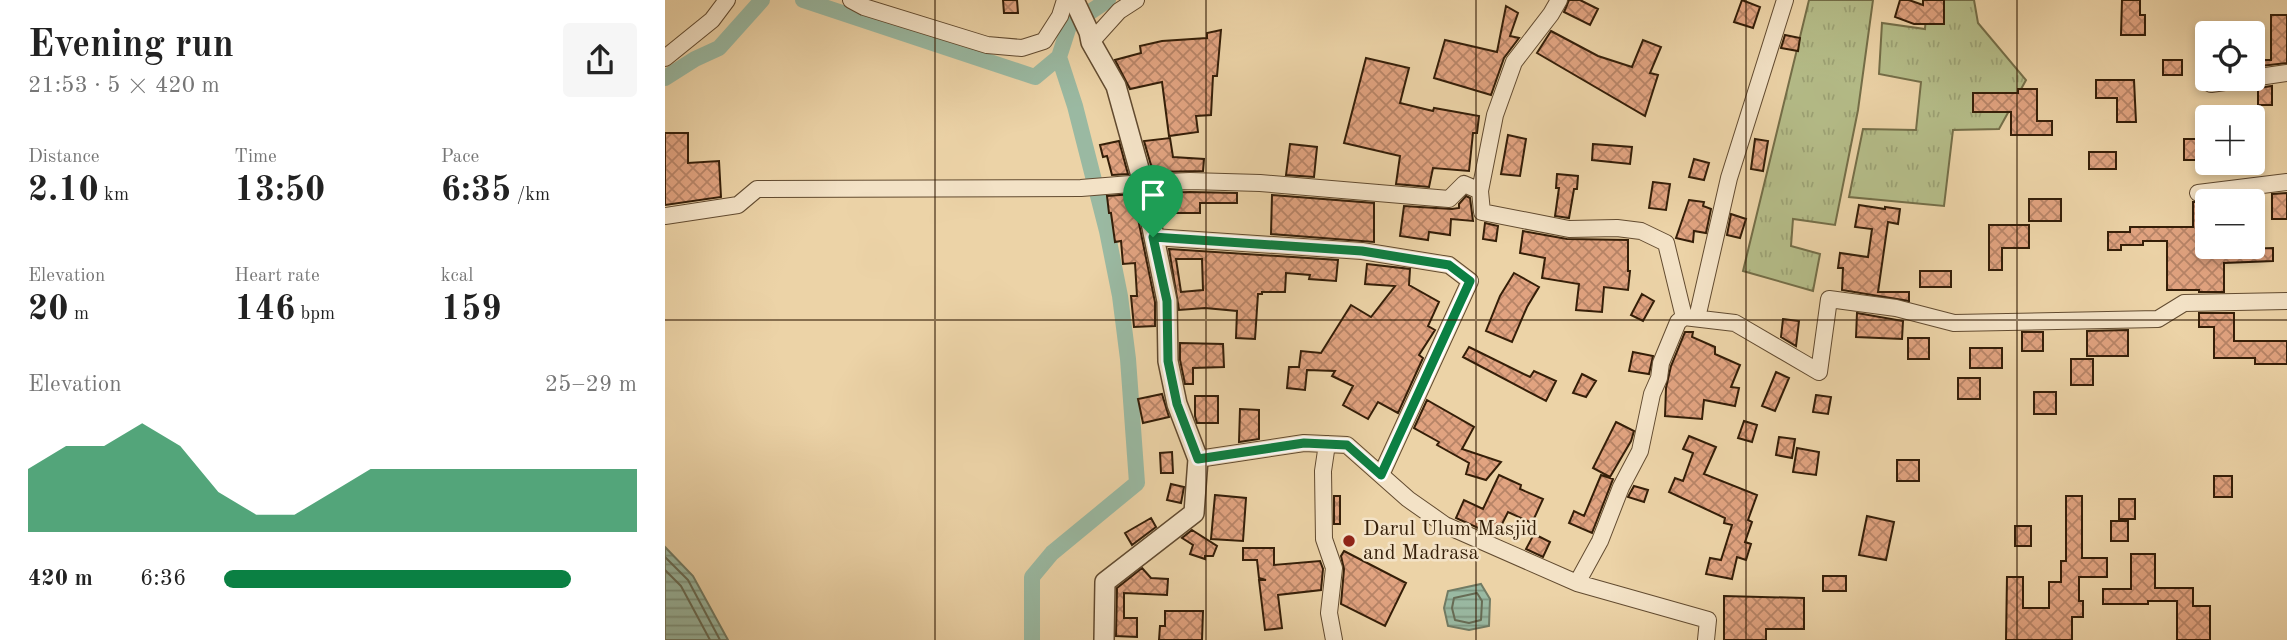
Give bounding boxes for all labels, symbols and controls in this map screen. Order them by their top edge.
map controls [2195,21,2265,259]
button: locate [2195,21,2265,91]
button: share [563,23,637,97]
text: Evening run [28,27,234,65]
text: 21:53 · 5 × 420 m [28,74,220,97]
button: + [2195,105,2265,175]
text: Distance [28,148,100,167]
text: Time [234,148,277,167]
text: Pace [441,148,479,167]
pin [1123,165,1183,237]
text: 2.10 [28,173,99,208]
text: 13:50 [234,173,325,208]
text: 6:35 [441,173,511,208]
icon: arrive [1134,176,1172,214]
text: km [99,186,129,205]
text: /km [511,186,550,205]
button: − [2195,189,2265,259]
text: Elevation [28,267,105,286]
text: Heart rate [234,267,320,286]
text: kcal [441,267,473,286]
text: 20 [28,292,69,327]
text: 146 [234,292,295,327]
text: 159 [441,292,502,327]
text: m [69,305,89,324]
text: bpm [295,305,335,324]
text: Elevation [28,373,122,396]
text: 25–29 m [545,373,637,396]
place label: Darul Ulum Masjid and Madrasa [1363,519,1537,564]
marker: Darul Ulum Masjid and Madrasa [1341,533,1357,549]
text: 420 m [28,567,93,590]
text: 6:36 [140,567,186,590]

